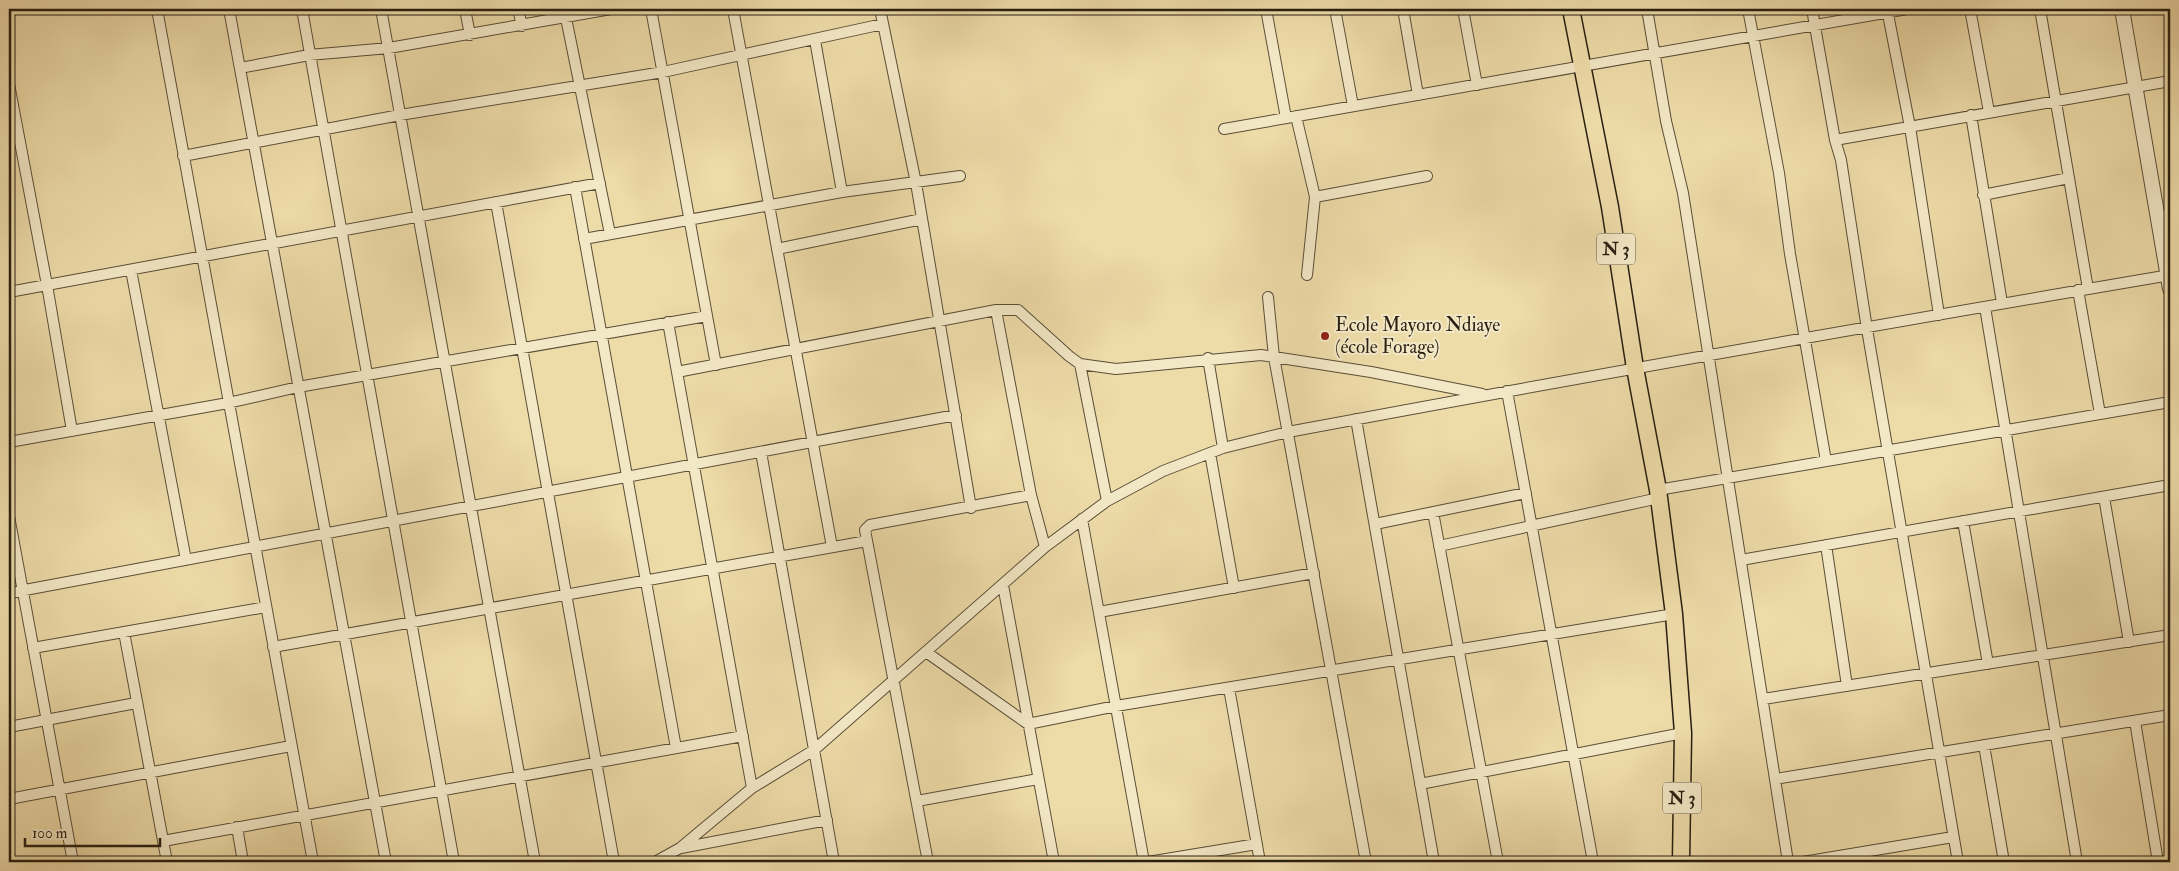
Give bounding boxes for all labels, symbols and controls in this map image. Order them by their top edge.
road number: N 3 [1597,233,1635,264]
place label: Ecole Mayoro Ndiaye (école Forage) [1335,313,1500,359]
marker: Ecole Mayoro Ndiaye (école Forage) [1319,330,1331,342]
road number: N 3 [1663,782,1701,814]
scale bar [25,816,160,848]
text: 100 m [32,824,68,843]

